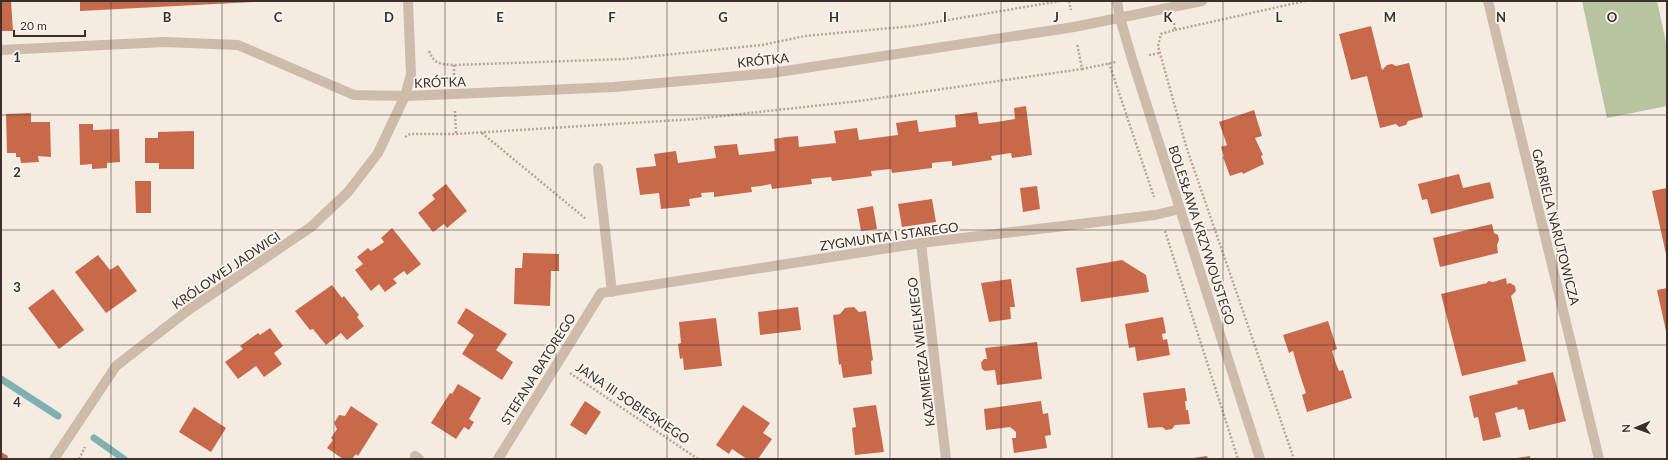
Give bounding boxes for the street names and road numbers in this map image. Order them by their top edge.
street label: KRÓTKA [736,49,790,71]
street label: KRÓTKA [414,73,466,91]
street label: BOLESŁAWA KRZYWOUSTEGO [1165,143,1239,327]
street label: GABRIELA NARUTOWICZA [1529,147,1583,307]
street label: ZYGMUNTA I STAREGO [819,218,959,254]
street label: KRÓLOWEJ JADWIGI [169,228,283,312]
street label: KAZIMIERZA WIELKIEGO [904,276,938,428]
street label: STEFANA BATOREGO [497,310,579,428]
street label: JANA III SOBIESKIEGO [573,359,693,447]

